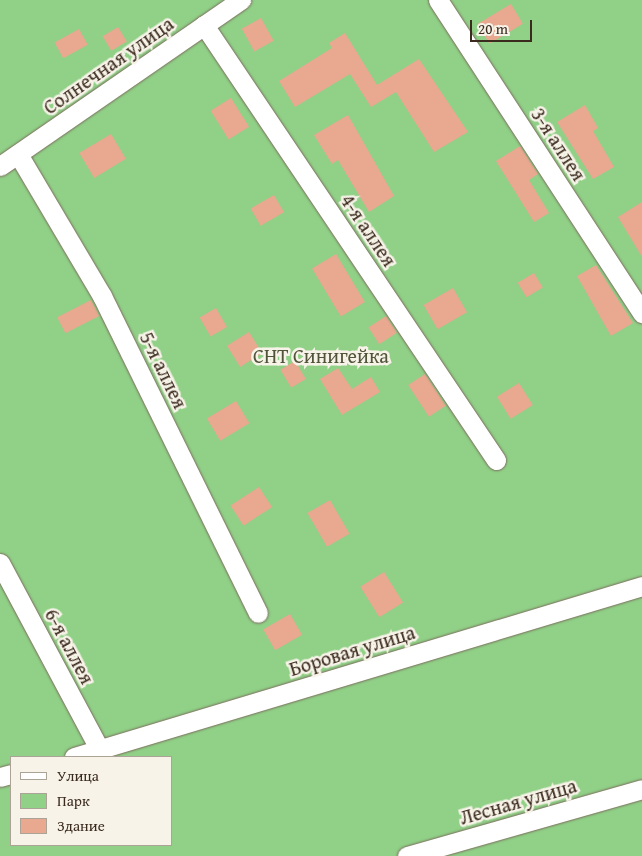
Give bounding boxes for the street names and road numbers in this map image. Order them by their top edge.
street label: Солнечная улица [38,11,178,119]
street label: 3-я аллея [527,103,591,185]
street label: 4-я аллея [336,189,402,271]
street label: 5-я аллея [135,328,193,412]
street label: 6-я аллея [40,604,100,688]
street label: Боровая улица [286,619,418,681]
street label: Лесная улица [457,773,579,829]

